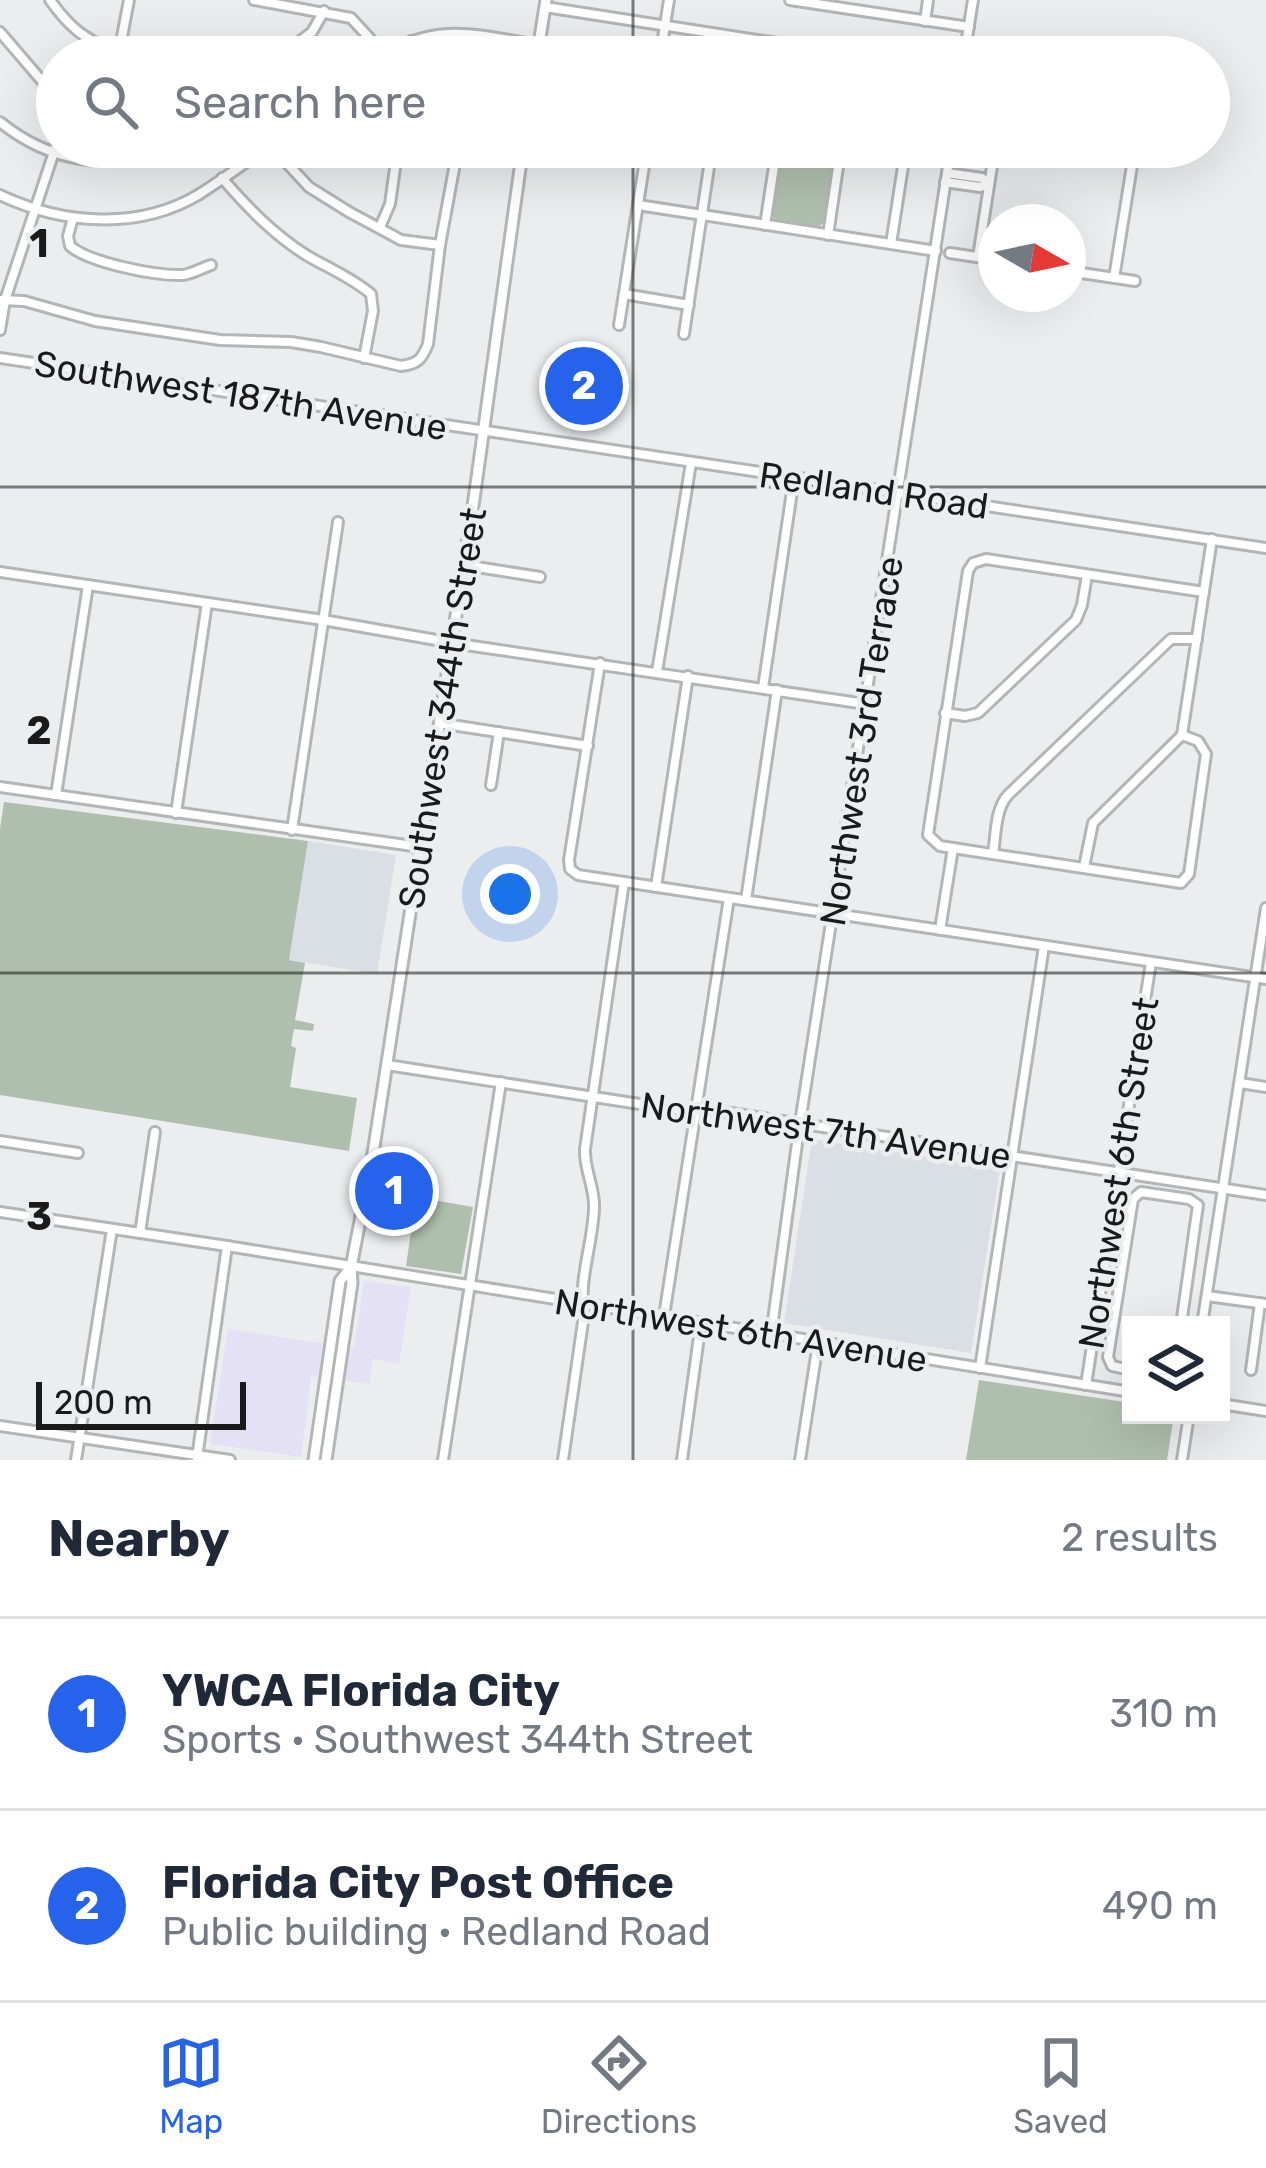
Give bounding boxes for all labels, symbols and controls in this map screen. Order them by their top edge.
search box [36,36,1230,168]
icon: search [78,69,144,135]
text: Search here [174,76,426,129]
north arrow [978,204,1086,312]
text: 1 [29,221,49,267]
pin: 2 [545,341,623,431]
street label: Southwest 187th Avenue [32,342,450,449]
street label: Redland Road [757,453,991,528]
street label: Southwest 344th Street [390,504,495,912]
street label: Northwest 3rd Terrace [811,553,912,929]
text: 2 [26,708,52,754]
your location [480,864,540,924]
street label: Northwest 6th Street [1069,994,1168,1352]
street label: Northwest 7th Avenue [638,1083,1014,1178]
pin: 1 [355,1146,433,1236]
text: 3 [26,1194,52,1240]
street label: Northwest 6th Avenue [552,1280,930,1381]
map controls [1122,1316,1230,1424]
button: layers [1122,1316,1230,1424]
scale bar [36,1376,246,1429]
text: 200 m [54,1383,153,1422]
text: Nearby [48,1508,230,1569]
text: 2 results [1061,1515,1218,1561]
text: YWCA Florida City [162,1664,560,1717]
text: 1 [77,1691,97,1737]
text: 310 m [1110,1691,1218,1737]
text: Sports · Southwest 344th Street [162,1717,753,1763]
text: Florida City Post Office [162,1856,674,1909]
text: 2 [74,1883,100,1929]
text: 490 m [1102,1883,1218,1929]
text: Public building · Redland Road [162,1909,711,1955]
tab: Map [158,2030,224,2141]
tab: Directions [541,2030,697,2141]
tab: Saved [1014,2030,1108,2141]

